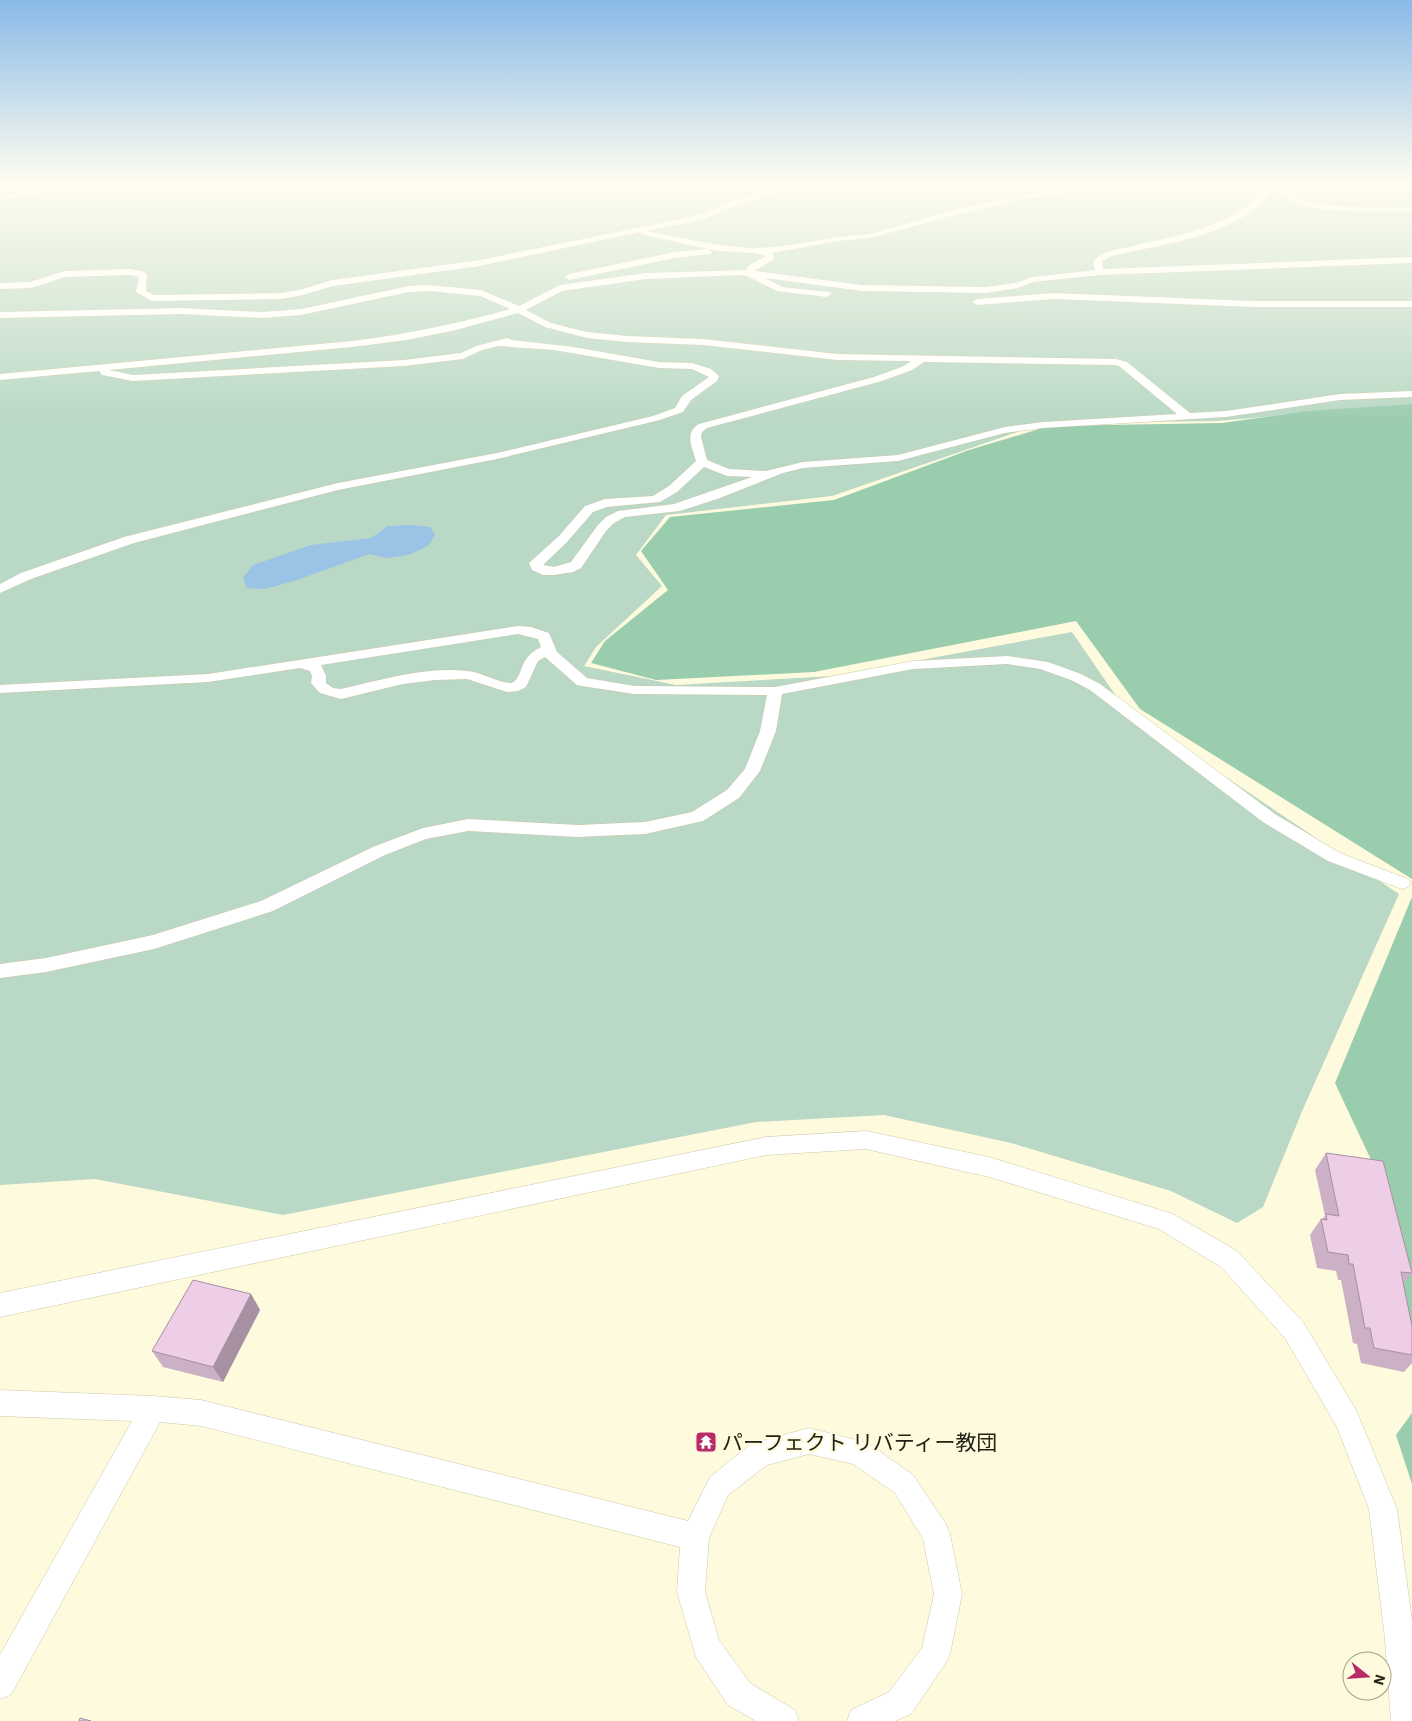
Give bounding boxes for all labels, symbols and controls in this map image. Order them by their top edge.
place label: パーフェクト リバティー教団 [722,1428,997,1456]
temple icon: パーフェクト リバティー教団 [694,1430,718,1454]
north arrow [1342,1651,1392,1701]
text: N [1369,1672,1390,1687]

